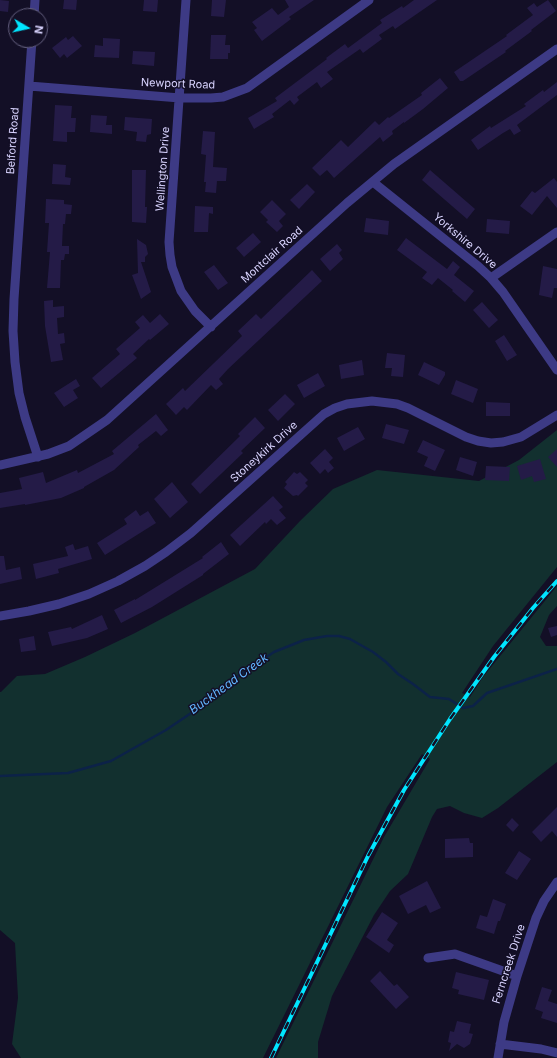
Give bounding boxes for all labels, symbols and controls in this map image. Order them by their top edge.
north arrow [8,8,48,48]
text: N [31,24,46,35]
street label: Newport Road [141,76,215,92]
street label: Belford Road [4,107,22,175]
street label: Wellington Drive [153,126,173,212]
street label: Yorkshire Drive [430,210,500,272]
street label: Montclair Road [239,224,305,286]
street label: Stoneykirk Drive [228,418,300,486]
water label: Buckhead Creek [187,651,271,717]
street label: Ferncreek Drive [490,923,528,1005]

